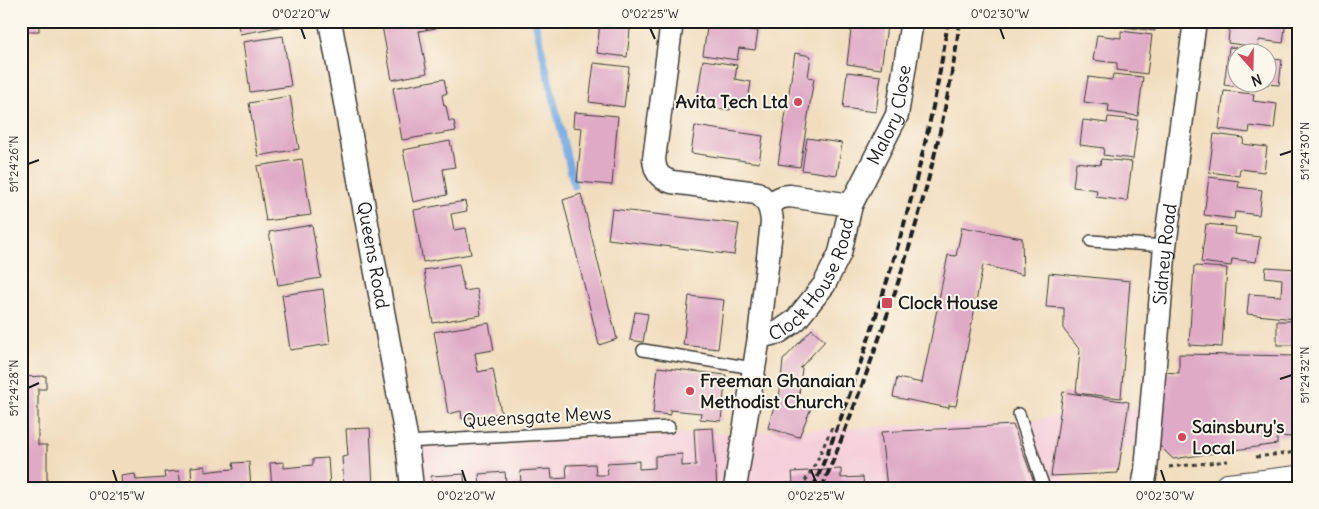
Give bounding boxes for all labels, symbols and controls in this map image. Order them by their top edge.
text: 0°02'20"W [272,6,330,21]
text: 0°02'25"W [621,6,679,21]
text: 0°02'30"W [971,6,1029,21]
north arrow [1226,42,1276,92]
street label: Malory Close [862,63,916,168]
text: N [1249,70,1264,90]
place label: Avita Tech Ltd [675,90,788,113]
marker: Avita Tech Ltd [792,96,804,108]
text: 51°24'30"N [1297,122,1312,180]
text: 51°24'26"N [6,135,21,193]
street label: Queens Road [352,200,394,311]
street label: Sidney Road [1148,202,1182,306]
street label: Clock House Road [766,215,859,345]
place label: Clock House [898,291,998,314]
marker: Clock House [880,296,894,310]
text: 51°24'32"N [1297,346,1312,404]
text: 51°24'28"N [6,359,21,417]
place label: Freeman Ghanaian Methodist Church [700,369,856,413]
marker: Freeman Ghanaian Methodist Church [684,385,696,397]
street label: Queensgate Mews [462,401,612,432]
place label: Sainsbury's Local [1192,415,1285,459]
marker: Sainsbury's Local [1176,431,1188,443]
text: 0°02'15"W [89,488,145,503]
text: 0°02'20"W [437,488,495,503]
text: 0°02'25"W [787,488,845,503]
text: 0°02'30"W [1136,488,1194,503]

